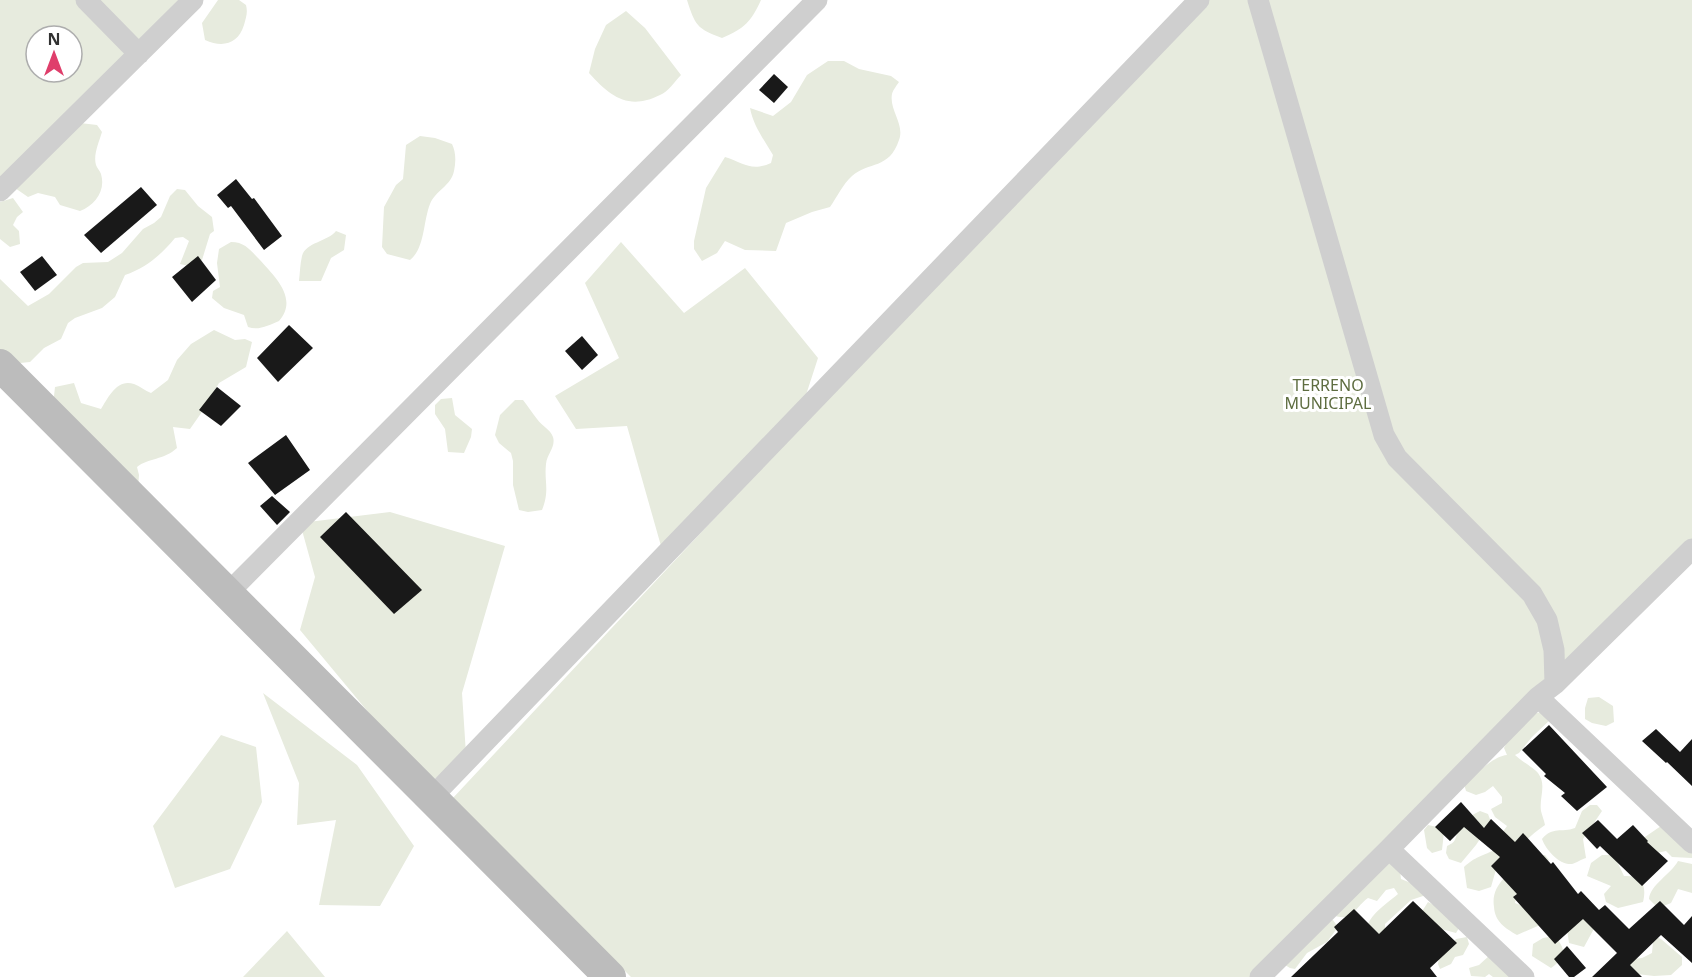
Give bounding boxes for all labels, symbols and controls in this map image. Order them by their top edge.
north arrow [24,24,84,84]
text: N [47,28,61,50]
park label: TERRENO MUNICIPAL [1285,374,1371,414]

